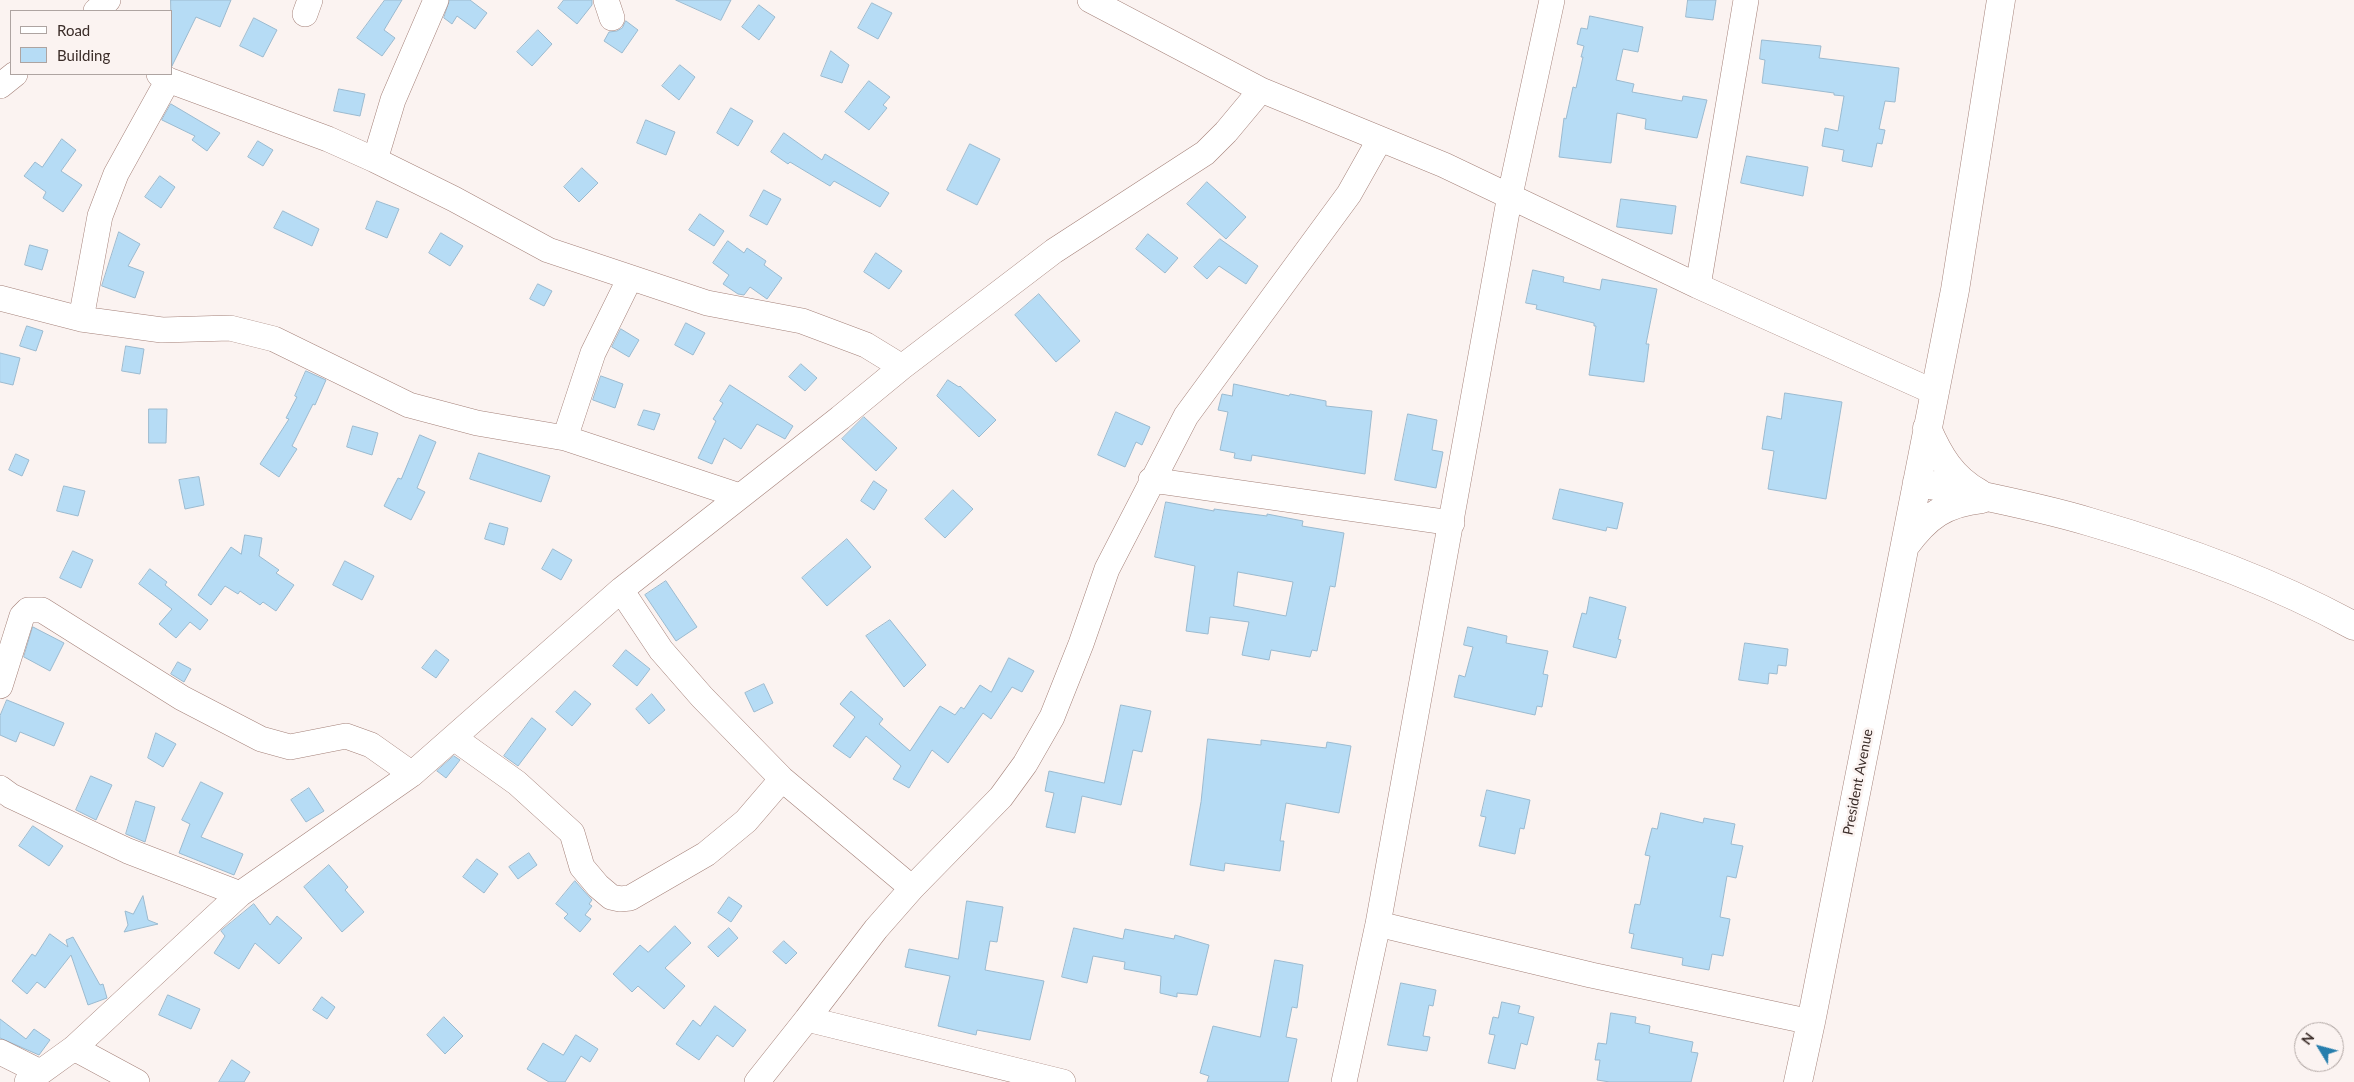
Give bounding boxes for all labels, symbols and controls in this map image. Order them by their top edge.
legend [10,10,172,75]
text: Road [57,21,90,39]
text: Building [57,46,110,64]
street label: President Avenue [1839,727,1877,837]
north arrow [2294,1022,2344,1072]
text: N [2297,1029,2317,1048]

